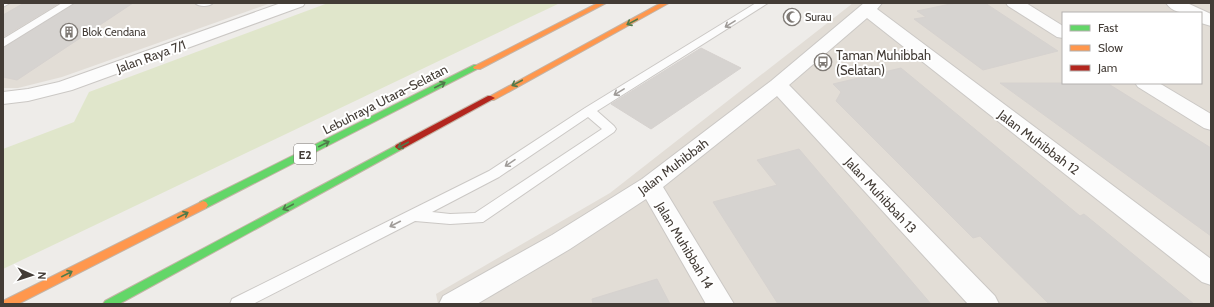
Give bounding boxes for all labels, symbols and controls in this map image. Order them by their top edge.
mosque icon: Surau [782,7,802,27]
place label: Surau [805,10,832,24]
legend [1062,12,1202,84]
one-way arrow [626,18,638,26]
one-way arrow [724,20,736,28]
text: Fast [1098,20,1118,35]
building icon: Blok Cendana [59,22,79,42]
place label: Blok Cendana [82,25,146,39]
street label: Jalan Raya 7/1 [113,36,188,76]
text: Slow [1098,40,1123,55]
place label: Taman Muhibbah (Selatan) [836,47,931,78]
bus stop icon: Taman Muhibbah (Selatan) [813,52,833,72]
text: Jam [1097,60,1117,75]
street label: Lebuhraya Utara–Selatan [320,61,450,137]
one-way arrow [511,80,523,88]
one-way arrow [434,81,446,89]
one-way arrow [613,89,625,97]
street label: Jalan Muhibbah 12 [994,106,1083,178]
street label: Jalan Muhibbah [634,134,711,198]
one-way arrow [318,140,330,147]
one-way arrow [397,142,409,149]
road number: E2 [294,144,316,164]
street label: Jalan Muhibbah 13 [841,153,920,236]
one-way arrow [505,159,516,167]
street label: Jalan Muhibbah 14 [652,198,717,292]
one-way arrow [283,204,295,211]
one-way arrow [177,211,189,218]
one-way arrow [390,220,402,228]
north arrow [12,255,52,295]
one-way arrow [61,270,73,277]
text: N [35,271,49,280]

